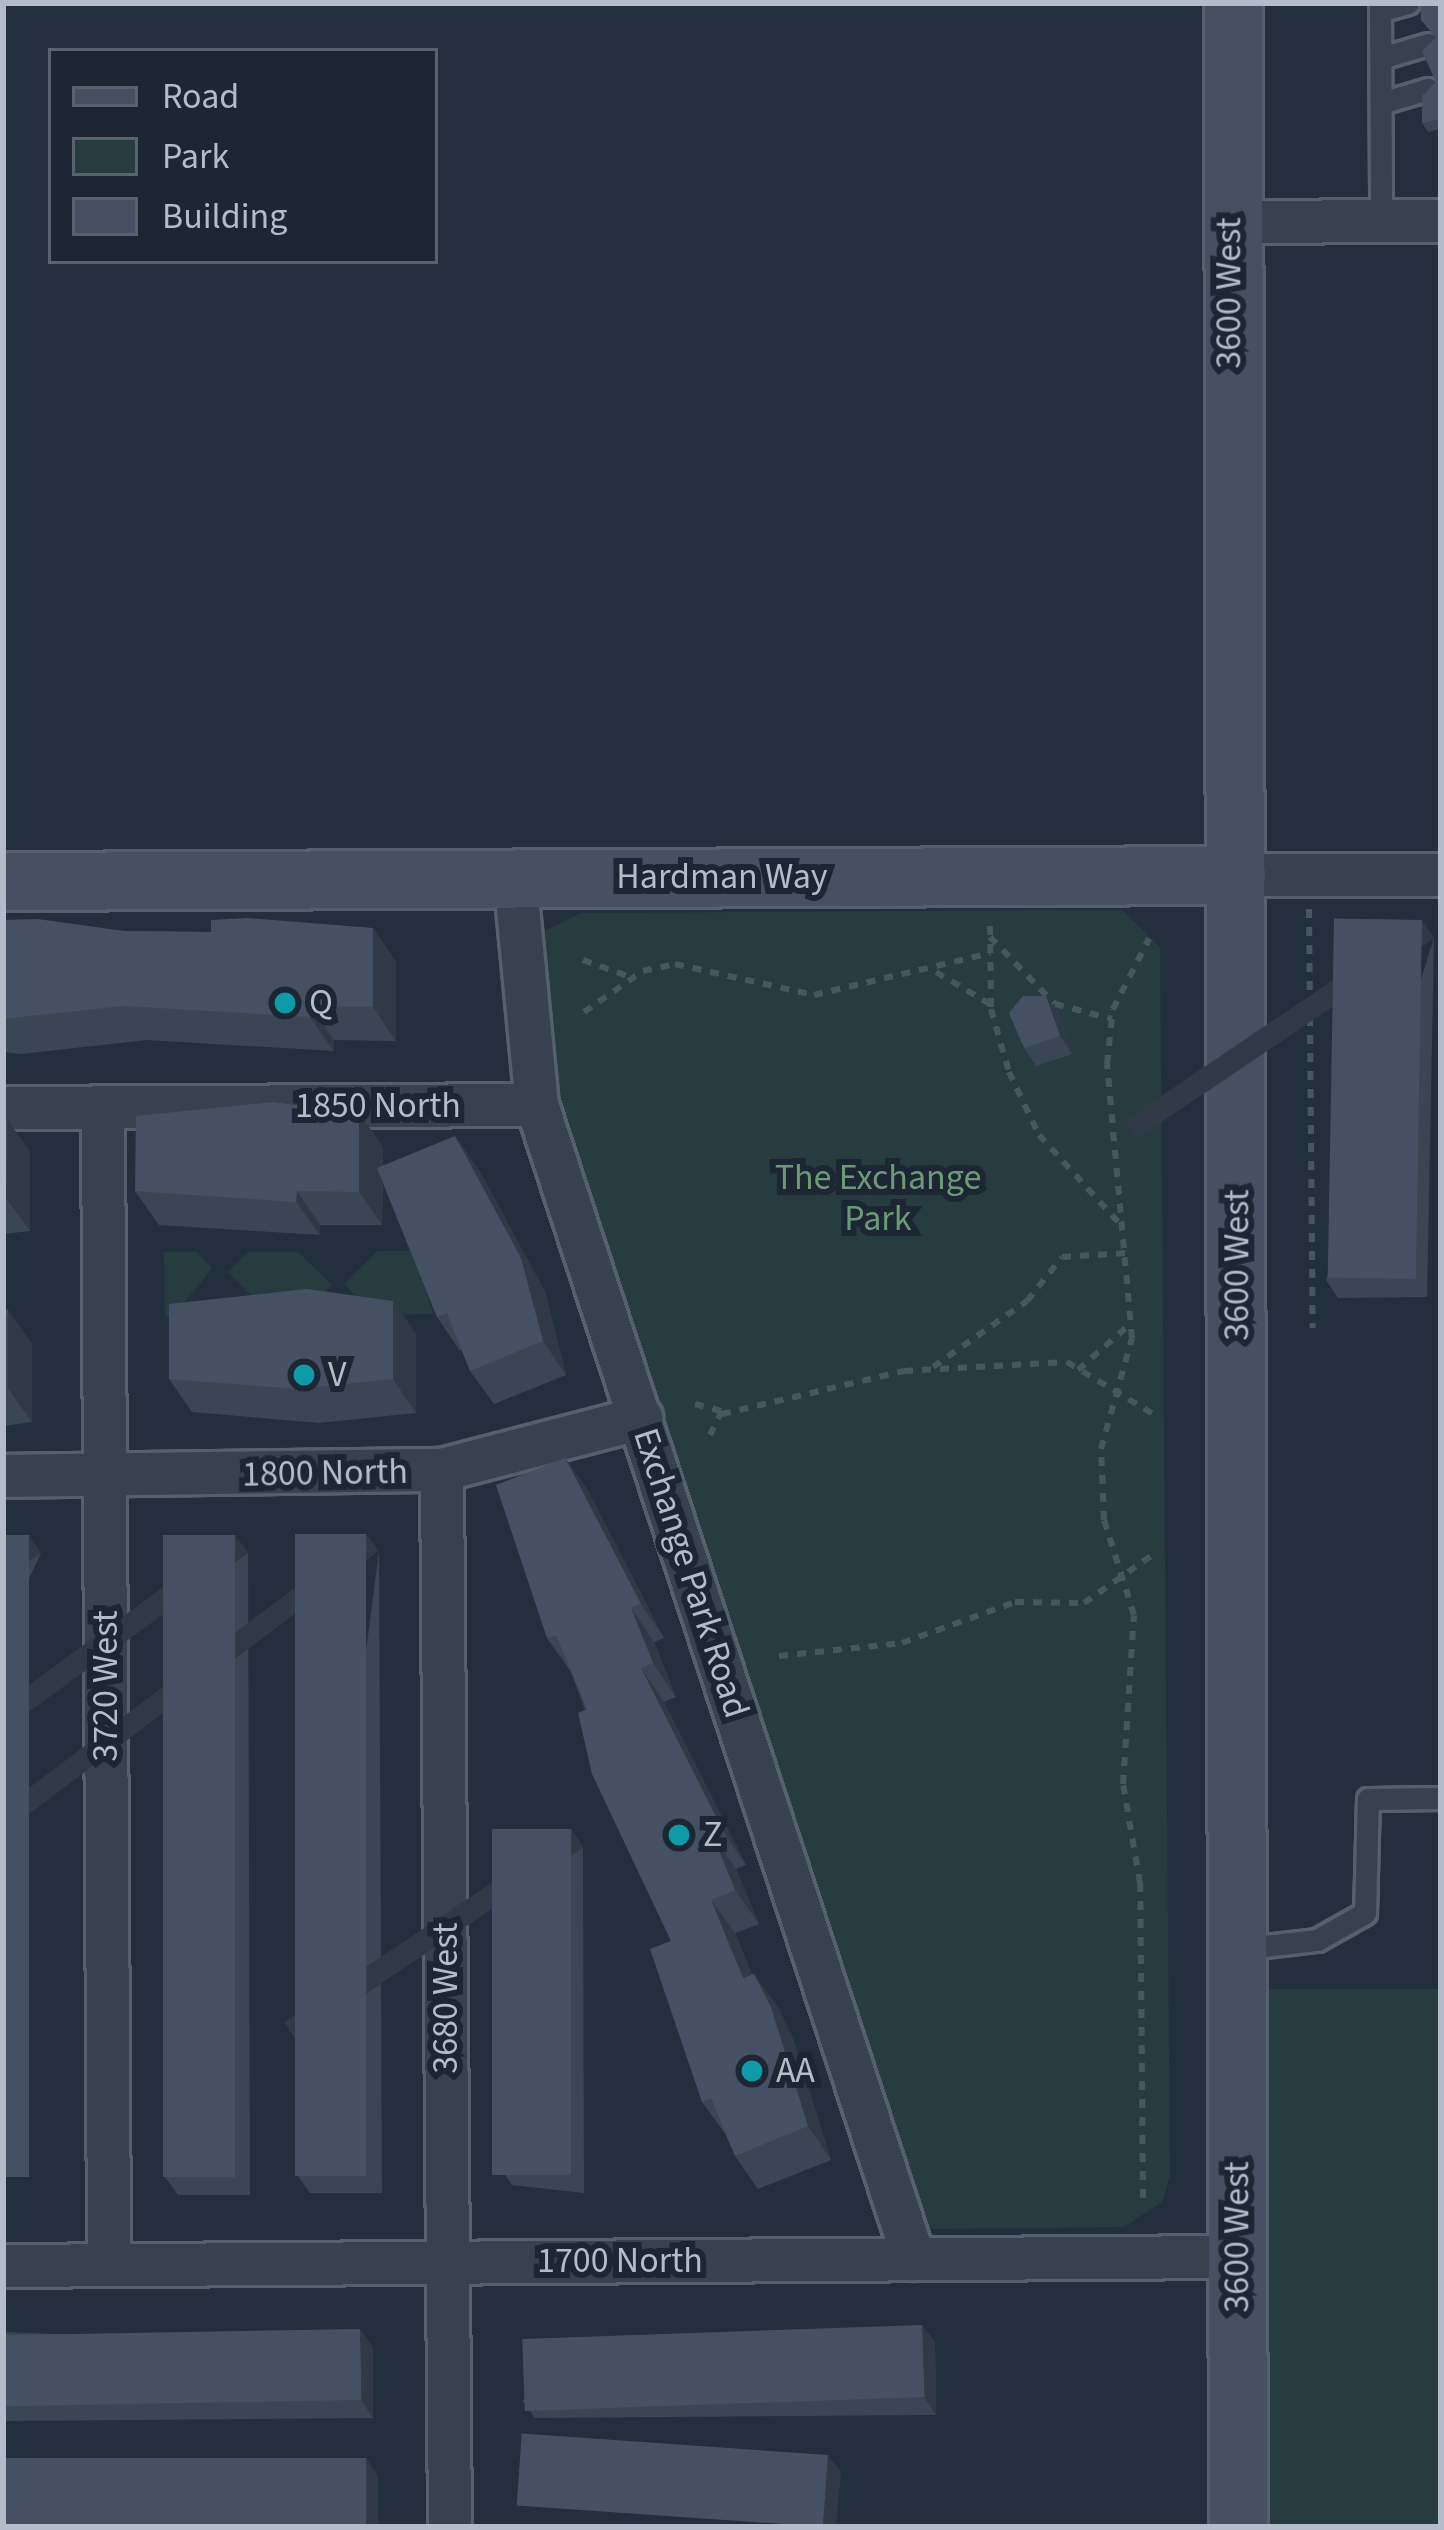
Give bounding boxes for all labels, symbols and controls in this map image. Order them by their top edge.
legend [48,48,438,264]
text: Road [162,71,239,122]
text: Park [162,131,229,182]
text: Building [162,191,287,242]
street label: 3600 West [1207,217,1251,369]
street label: Hardman Way [616,855,828,899]
place label: Q [309,981,333,1025]
marker: Q [272,990,298,1016]
street label: 1850 North [295,1084,461,1128]
park label: The Exchange Park [775,1155,981,1240]
street label: 3600 West [1215,1189,1259,1341]
place label: V [328,1353,347,1397]
marker: V [291,1362,317,1388]
street label: Exchange Park Road [624,1423,758,1723]
street label: 1800 North [242,1450,408,1496]
street label: 3720 West [84,1610,128,1762]
place label: Z [703,1813,722,1857]
marker: Z [666,1822,692,1848]
street label: 3680 West [424,1922,468,2074]
place label: AA [776,2049,815,2093]
marker: AA [739,2058,765,2084]
street label: 3600 West [1215,2161,1259,2313]
street label: 1700 North [537,2239,703,2283]

